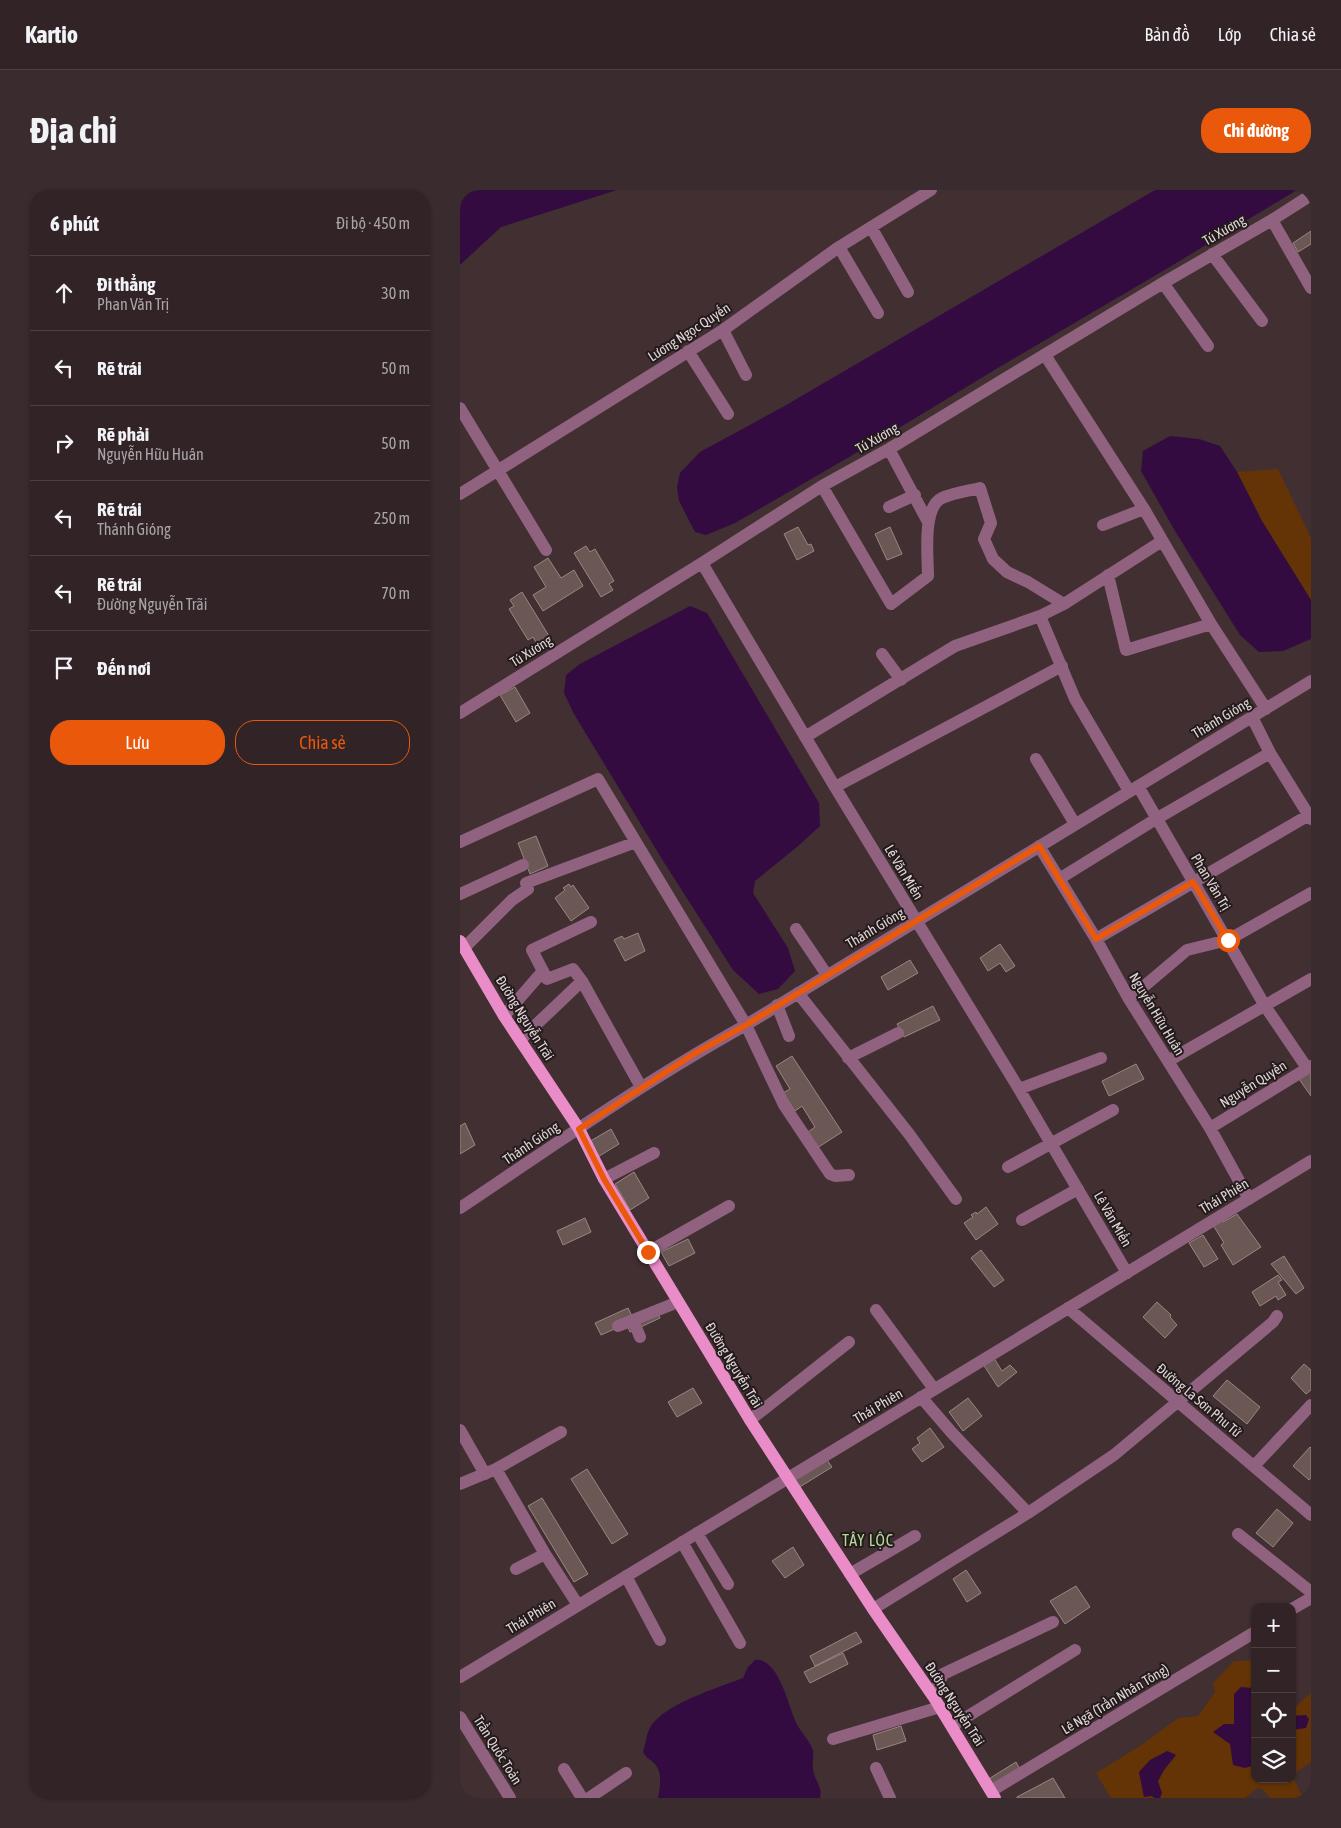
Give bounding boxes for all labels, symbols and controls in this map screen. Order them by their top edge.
text: Kartio [25,21,78,48]
text: Bản đồ [1144,24,1190,45]
text: Lớp [1218,24,1242,45]
text: Chia sẻ [1270,24,1316,45]
button: Chỉ đường [1201,108,1311,153]
text: Địa chỉ [30,110,117,150]
text: 6 phút [50,211,99,235]
street label: Tú Xương [1200,211,1248,249]
text: Đi bộ · 450 m [336,214,410,232]
text: Đi thẳng [97,273,156,295]
icon: ahead [50,279,78,307]
text: 30 m [381,284,410,302]
text: Phan Văn Trị [97,295,169,313]
street label: Lương Ngọc Quyến [644,299,733,365]
icon: left [50,354,78,382]
text: Rẽ trái [97,357,142,379]
text: 50 m [381,359,410,377]
street label: Tú Xương [853,419,901,457]
text: Rẽ phải [97,423,149,445]
icon: right [50,429,78,457]
text: 50 m [381,434,410,452]
text: Nguyễn Hữu Huân [97,445,204,463]
text: Rẽ trái [97,498,142,520]
icon: left [50,504,78,532]
text: 250 m [374,509,410,527]
text: Thánh Gióng [97,520,171,538]
text: Rẽ trái [97,573,142,595]
icon: left [50,579,78,607]
text: 70 m [381,584,410,602]
text: Đường Nguyễn Trãi [97,595,207,613]
street label: Tú Xương [507,632,555,670]
icon: arrive [50,654,78,682]
text: Đến nơi [97,657,151,679]
street label: Thánh Gióng [1189,694,1253,742]
button: Lưu [50,720,225,765]
button: Chia sẻ [235,720,410,765]
street label: Lê Văn Miến [881,841,927,902]
street label: Phan Văn Trị [1188,851,1234,913]
street label: Thánh Gióng [843,904,907,952]
route start [1217,929,1240,952]
street label: Nguyễn Hữu Huân [1126,970,1188,1058]
street label: Đường Nguyễn Trãi [493,973,557,1063]
street label: Nguyễn Quyền [1216,1056,1289,1111]
street label: Thánh Gióng [500,1118,562,1168]
street label: Thái Phiên [1197,1175,1251,1217]
street label: Lê Văn Miến [1091,1188,1136,1249]
route end [637,1241,660,1264]
street label: Đường Nguyễn Trãi [702,1320,766,1410]
street label: Đường La Sơn Phu Tử [1153,1360,1245,1440]
street label: Thái Phiên [851,1385,905,1427]
district label: TÂY LỘC [842,1531,894,1549]
street label: Thái Phiên [504,1595,558,1637]
map controls [1251,1603,1296,1783]
button: + [1251,1603,1296,1648]
button: − [1251,1648,1296,1693]
street label: Đường Nguyễn Trãi [922,1659,988,1749]
street label: Lê Ngã (Trần Nhân Tông) [1058,1660,1171,1737]
button: locate [1251,1693,1296,1738]
street label: Trần Quốc Toản [470,1712,526,1787]
button: layers [1251,1738,1296,1783]

